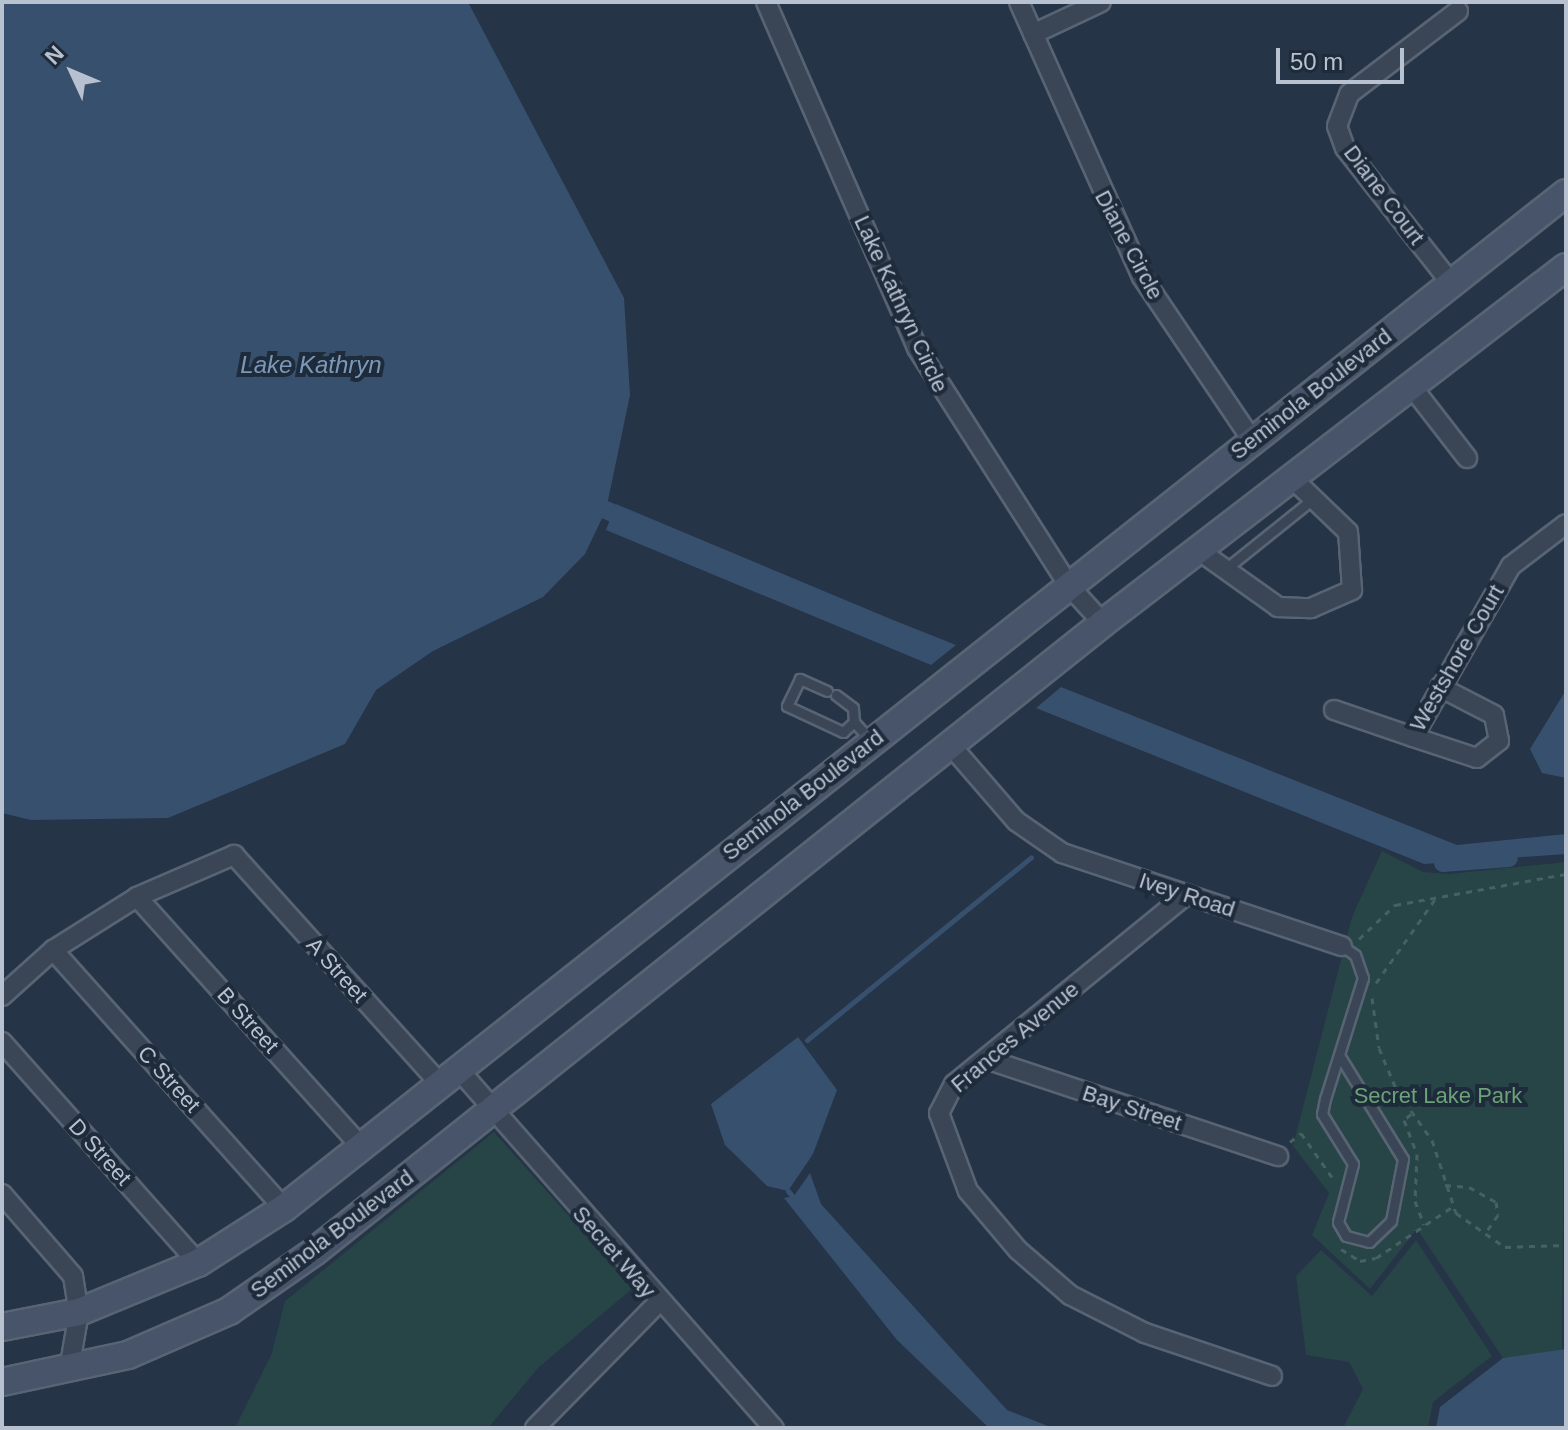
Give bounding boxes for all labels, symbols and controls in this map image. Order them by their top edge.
north arrow [32,32,112,112]
scale bar [1280,32,1408,82]
text: N [40,41,69,69]
text: 50 m [1290,48,1343,75]
street label: Diane Court [1338,140,1430,250]
street label: Diane Circle [1089,186,1169,304]
street label: Lake Kathryn Circle [848,211,954,397]
street label: Seminola Boulevard [1225,323,1397,465]
water label: Lake Kathryn [240,351,382,379]
street label: Westshore Court [1404,580,1510,736]
street label: Seminola Boulevard [717,724,889,866]
street label: Ivey Road [1136,867,1238,923]
street label: A Street [301,932,373,1008]
street label: Frances Avenue [945,976,1085,1098]
street label: B Street [212,982,284,1058]
street label: C Street [132,1040,206,1118]
street label: Bay Street [1079,1080,1185,1136]
park label: Secret Lake Park [1354,1083,1522,1109]
street label: D Street [63,1113,137,1191]
street label: Seminola Boulevard [245,1164,419,1304]
street label: Secret Way [567,1201,661,1303]

